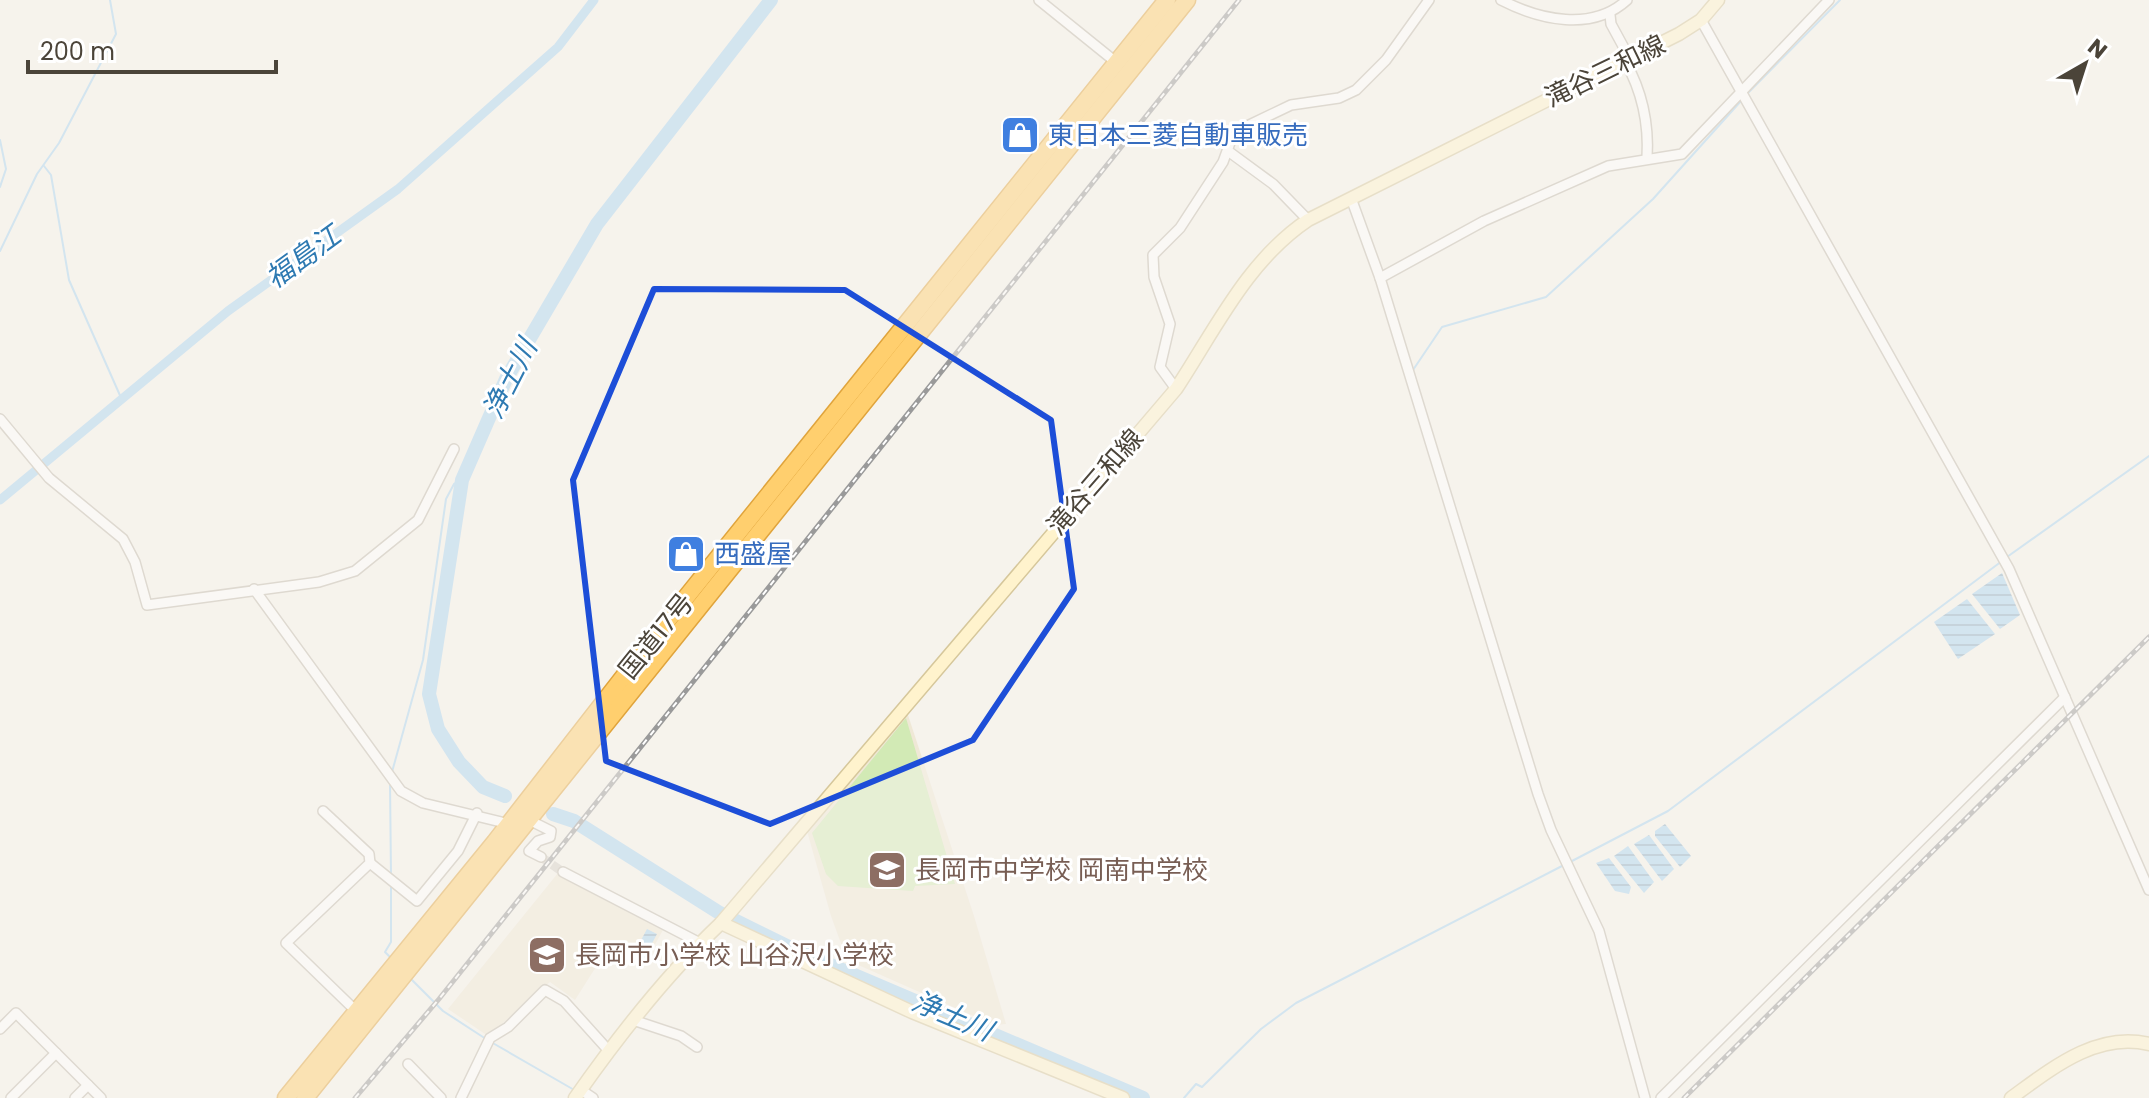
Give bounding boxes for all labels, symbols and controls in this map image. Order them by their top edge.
scale bar [28,24,276,74]
north arrow [2045,24,2125,104]
street label: 滝谷三和線 [1539,26,1671,116]
text: N [2081,32,2113,66]
text: 200 m [40,35,115,68]
shop icon: 東日本三菱自動車販売 [999,114,1041,156]
place label: 東日本三菱自動車販売 [1048,117,1308,153]
water label: 福島江 [258,215,351,297]
water label: 浄土川 [474,330,548,425]
street label: 滝谷三和線 [1039,421,1151,543]
shop icon: 西盛屋 [665,533,707,575]
place label: 西盛屋 [714,536,792,572]
street label: 国道17号 [610,586,702,686]
school or university icon: 長岡市中学校 岡南中学校 [866,849,908,891]
place label: 長岡市中学校 岡南中学校 [915,852,1208,888]
school or university icon: 長岡市小学校 山谷沢小学校 [526,934,568,976]
place label: 長岡市小学校 山谷沢小学校 [575,937,894,973]
water label: 浄土川 [906,982,1001,1052]

